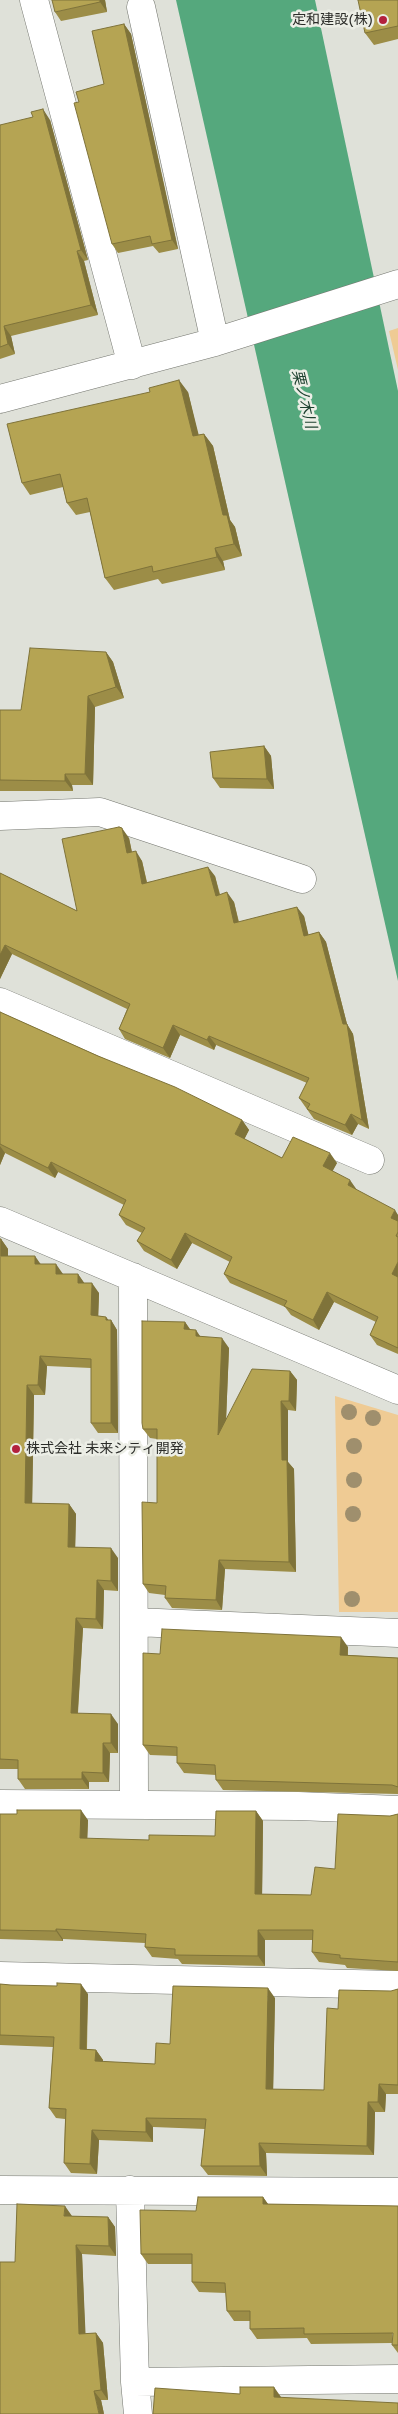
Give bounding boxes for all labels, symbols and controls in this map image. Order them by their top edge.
place label: 定和建設(株) [292,12,373,28]
marker: 定和建設(株) [377,14,389,26]
water label: 栗ノ木川 [288,368,320,430]
place label: 株式会社 未来シティ開発 [26,1441,183,1457]
marker: 株式会社 未来シティ開発 [10,1443,22,1455]

